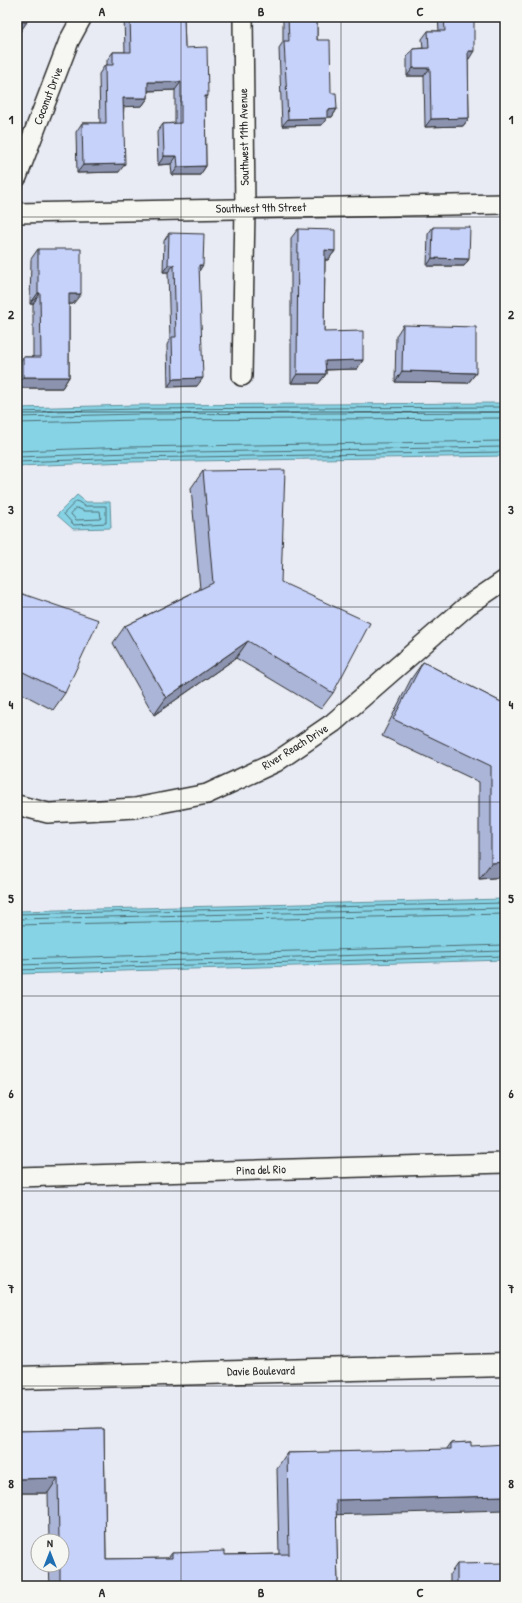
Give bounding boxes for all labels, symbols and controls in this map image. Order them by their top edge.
text: A [99,2,106,20]
text: B [258,2,265,20]
text: C [416,2,424,20]
street label: Coconut Drive [29,64,66,127]
street label: Southwest 11th Avenue [234,88,253,186]
text: 1 [9,110,14,128]
text: 1 [509,110,514,128]
street label: Southwest 9th Street [216,198,307,217]
text: 2 [8,305,15,323]
text: 2 [508,305,515,323]
text: 3 [8,500,14,518]
text: 3 [508,500,514,518]
text: 4 [9,695,14,713]
text: 4 [509,695,514,713]
street label: River Reach Drive [258,719,331,774]
text: 5 [8,889,14,907]
text: 5 [508,889,514,907]
text: 6 [8,1084,14,1102]
text: 6 [508,1084,514,1102]
street label: Pina del Rio [236,1160,286,1179]
text: 7 [7,1279,15,1297]
text: 7 [507,1279,515,1297]
street label: Davie Boulevard [227,1361,295,1380]
text: 8 [8,1474,14,1492]
text: 8 [508,1474,514,1492]
north arrow [30,1533,70,1573]
text: N [47,1536,53,1550]
text: A [99,1583,106,1601]
text: B [258,1583,265,1601]
text: C [416,1583,424,1601]

